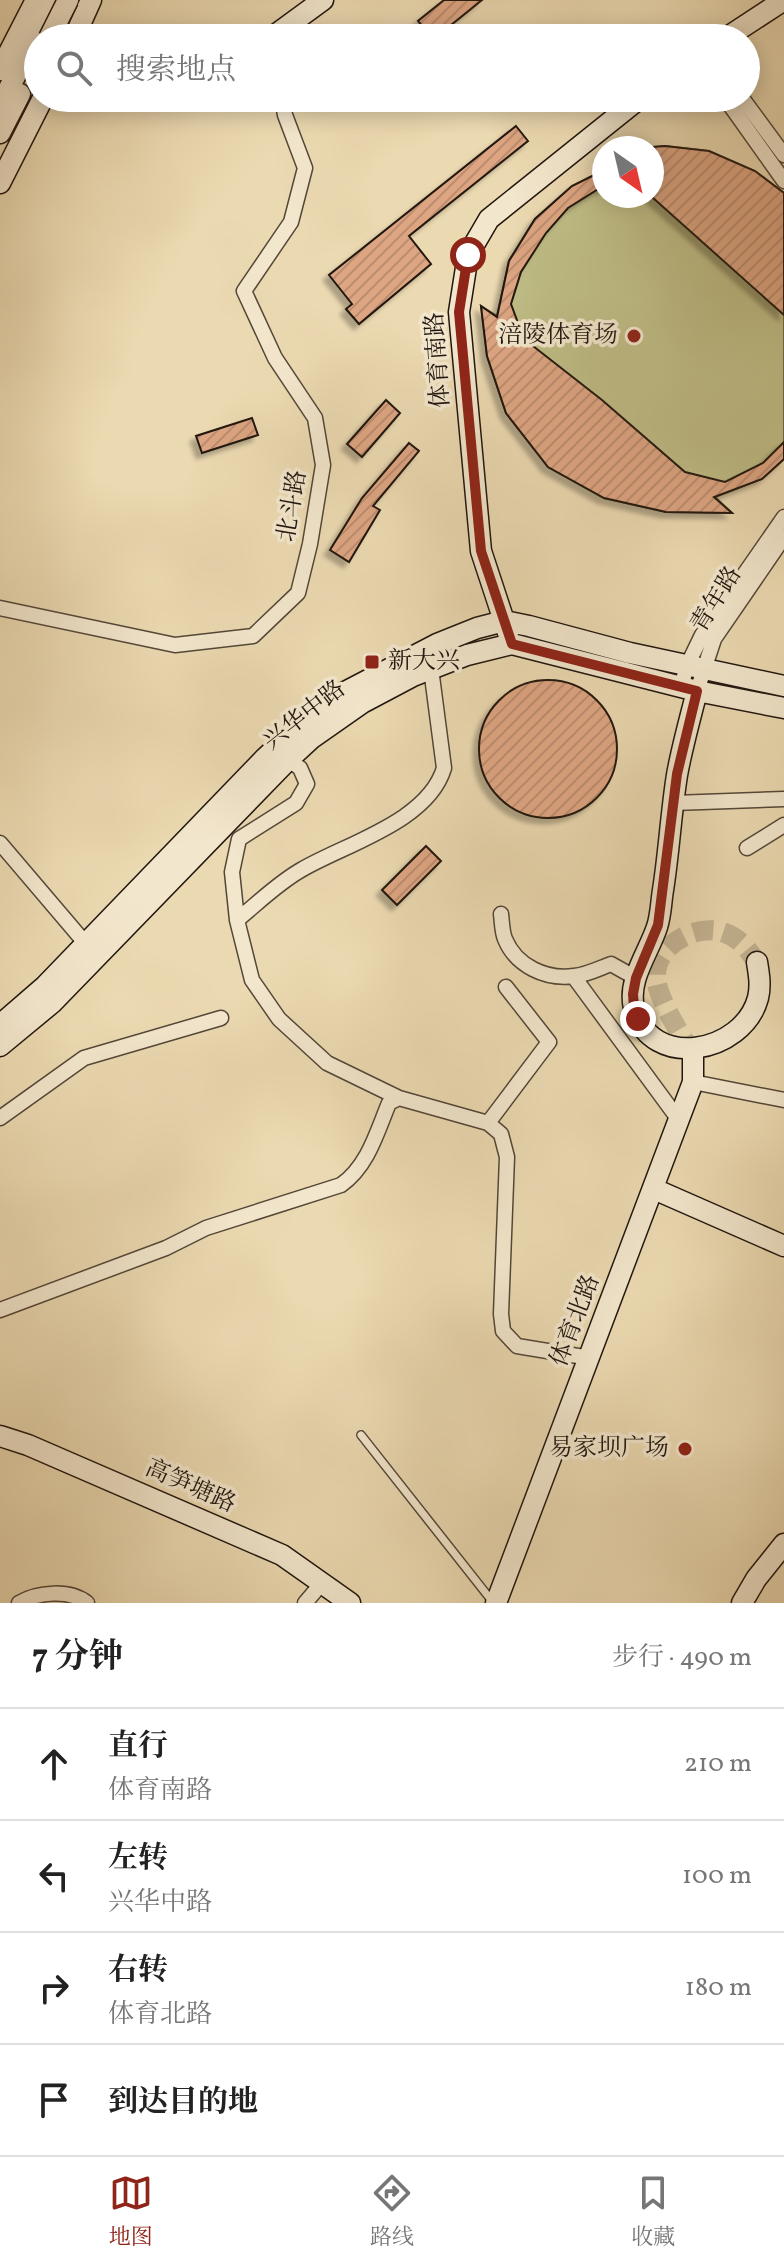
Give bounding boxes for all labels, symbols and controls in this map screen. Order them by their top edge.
search box [24,24,760,112]
icon: search [52,46,96,90]
text: 搜索地点 [116,50,236,92]
north arrow [592,136,664,208]
route start [450,237,486,273]
street label: 体育南路 [419,311,459,409]
place label: 涪陵体育场 [498,319,618,353]
marker: 涪陵体育场 [625,327,643,345]
street label: 北斗路 [270,468,316,544]
street label: 青年路 [684,560,750,640]
place label: 新大兴 [388,645,460,679]
marker: 新大兴 [363,653,381,671]
street label: 兴华中路 [257,673,353,759]
route end [620,1001,656,1037]
street label: 体育北路 [543,1270,609,1372]
place label: 易家坝广场 [549,1432,669,1466]
marker: 易家坝广场 [676,1440,694,1458]
street label: 高笋塘路 [139,1452,241,1522]
text: 7 分钟 [32,1635,123,1682]
text: 步行 · 490 m [612,1640,752,1676]
text: 直行 [108,1726,168,1768]
icon: ahead [32,1742,76,1786]
text: 210 m [684,1746,752,1782]
text: 体育南路 [108,1773,212,1809]
text: 左转 [108,1838,168,1880]
icon: left [32,1854,76,1898]
text: 100 m [682,1858,752,1894]
text: 兴华中路 [108,1885,212,1921]
text: 右转 [108,1950,168,1992]
icon: right [32,1966,76,2010]
text: 180 m [685,1970,752,2006]
text: 体育北路 [108,1997,212,2033]
icon: arrive [32,2078,76,2122]
text: 到达目的地 [108,2082,258,2124]
tab: 地图 [109,2171,153,2254]
tab: 路线 [370,2171,414,2254]
tab: 收藏 [631,2171,675,2254]

